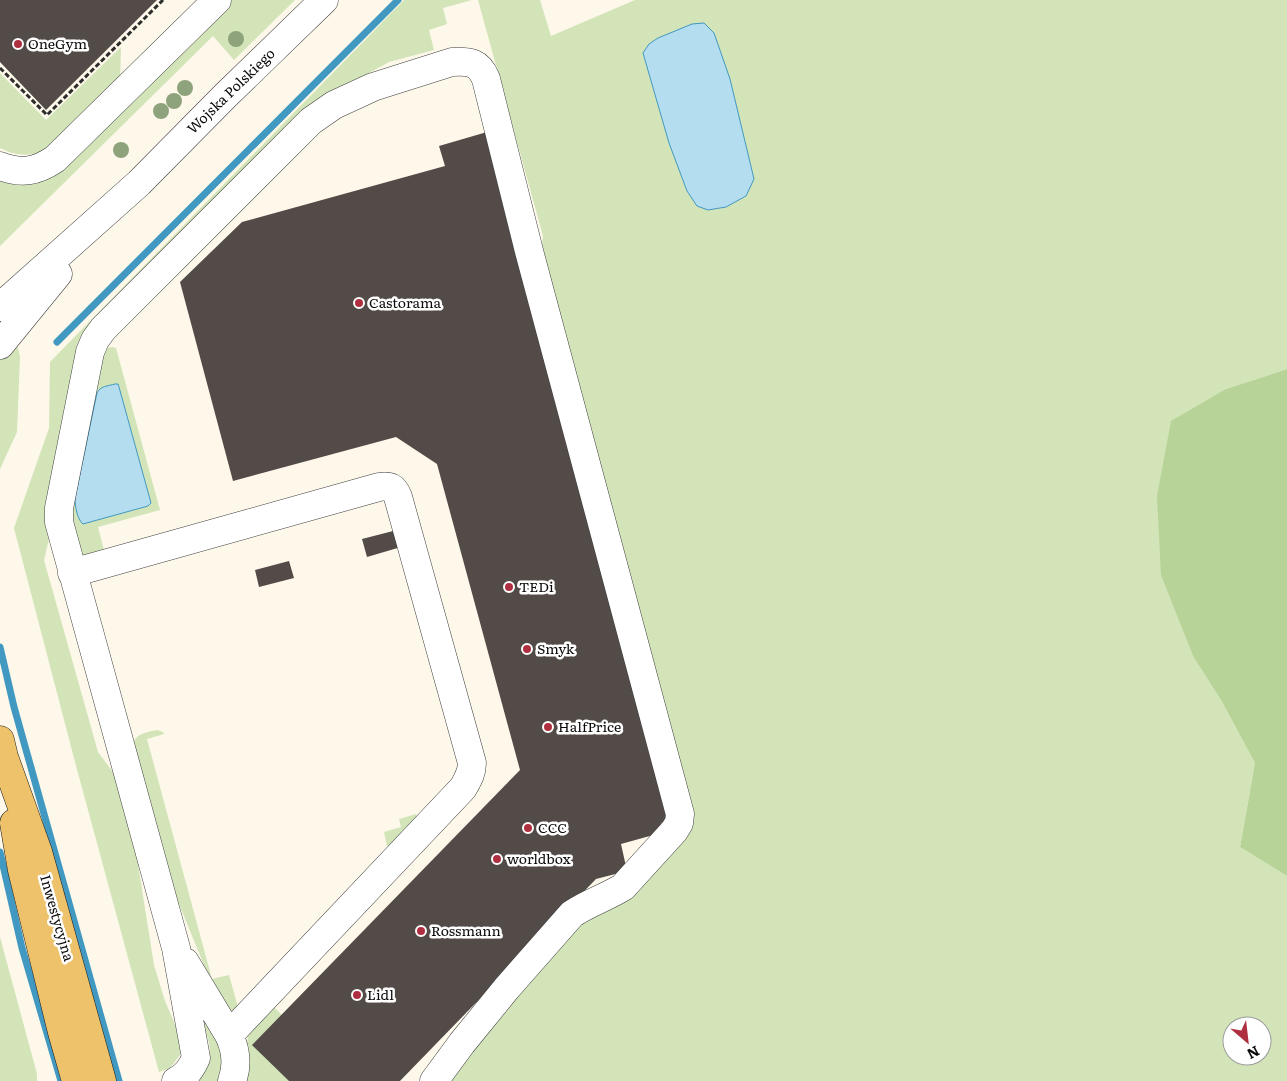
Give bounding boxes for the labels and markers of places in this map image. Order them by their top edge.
place label: OneGym [28,33,87,53]
marker: OneGym [12,38,24,50]
place label: Castorama [369,292,441,312]
marker: Castorama [353,297,365,309]
place label: TEDi [519,576,554,596]
marker: TEDi [503,581,515,593]
place label: Smyk [537,638,575,658]
marker: Smyk [521,643,533,655]
place label: HalfPrice [558,716,621,736]
marker: HalfPrice [542,721,554,733]
place label: CCC [538,817,567,837]
marker: CCC [522,822,534,834]
place label: worldbox [507,848,571,868]
marker: worldbox [491,853,503,865]
place label: Rossmann [431,920,501,940]
marker: Rossmann [415,925,427,937]
place label: Lidl [367,984,394,1004]
marker: Lidl [351,989,363,1001]

